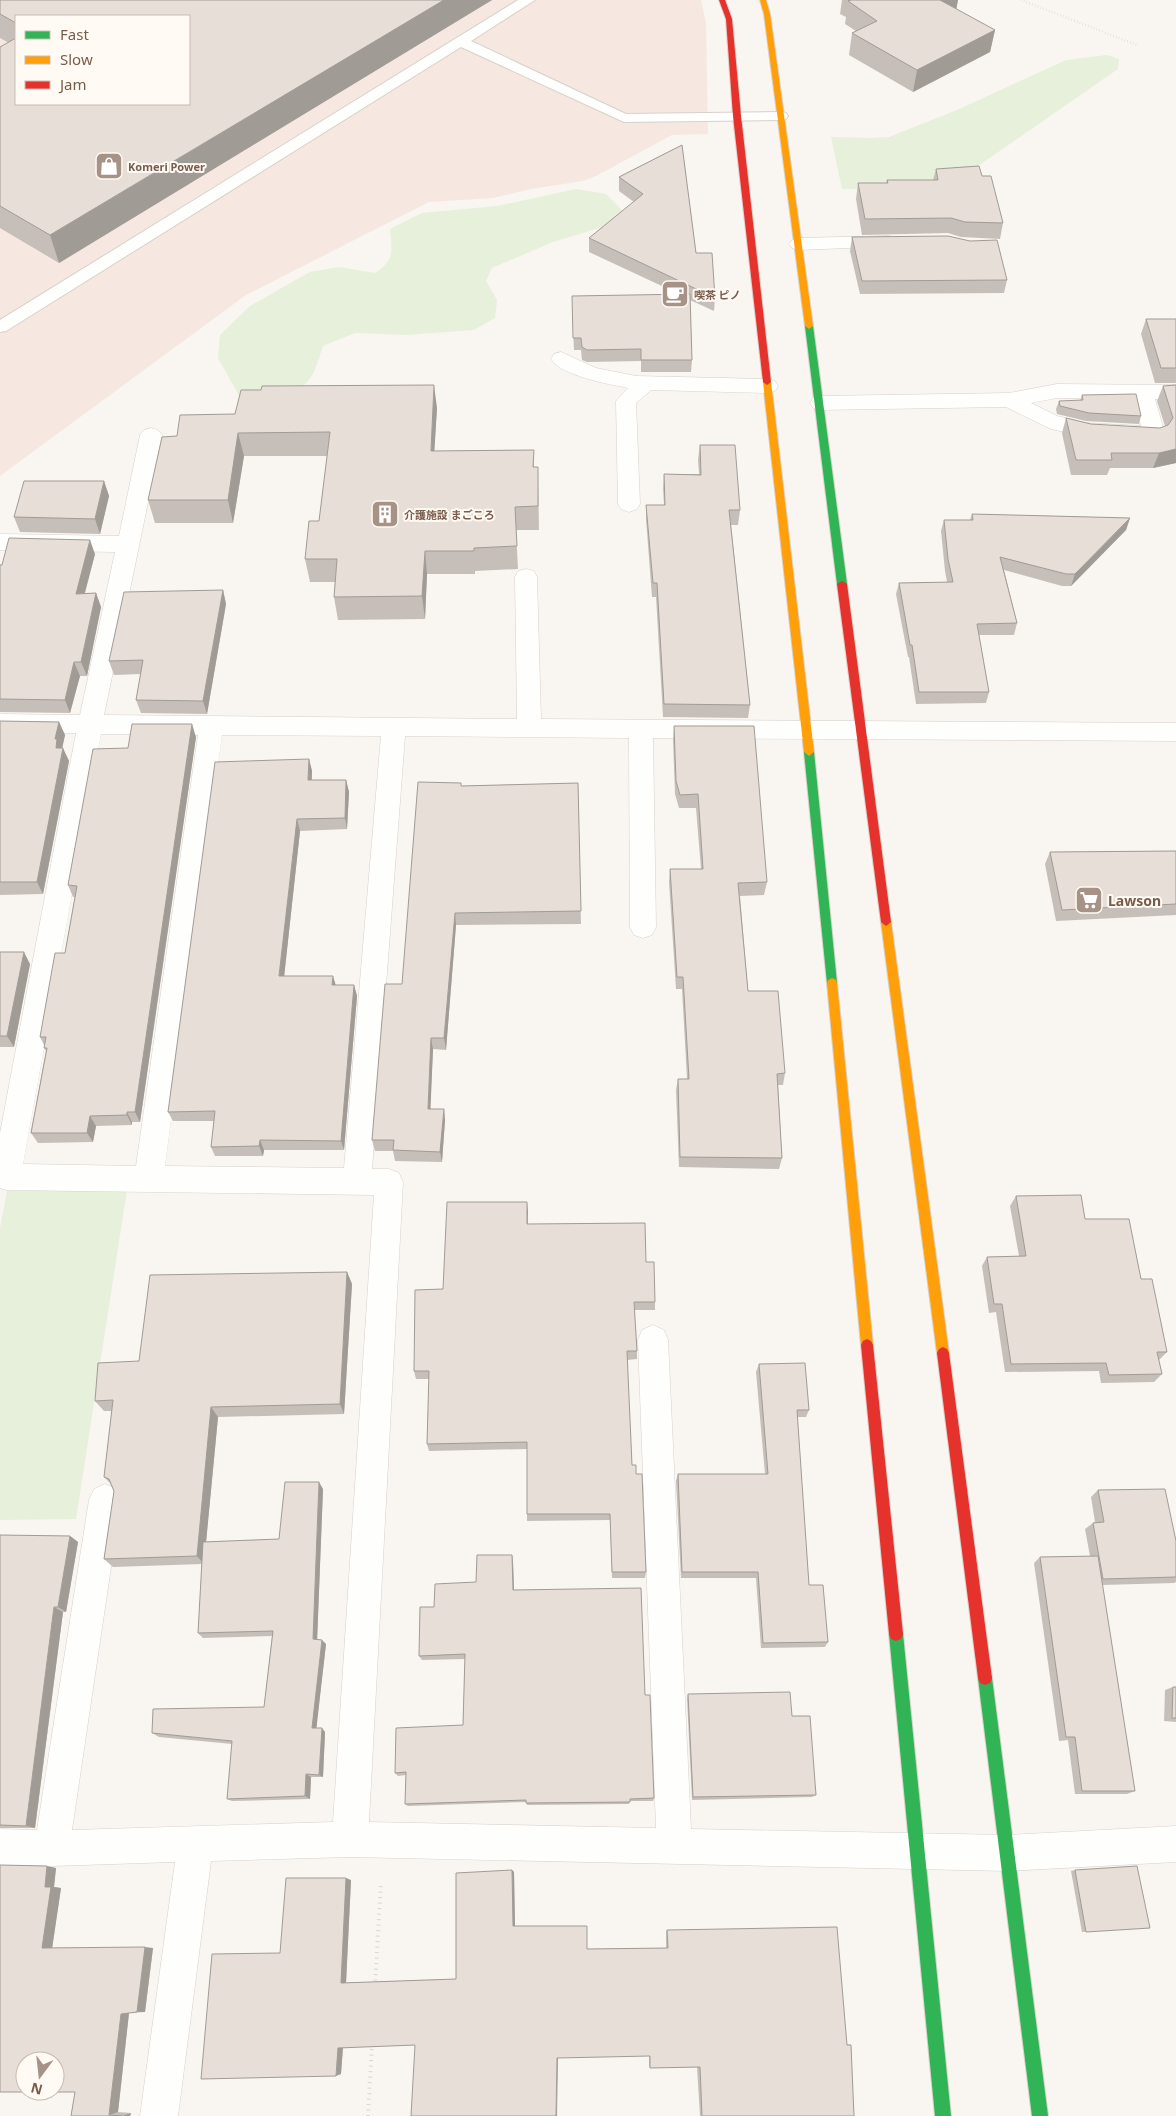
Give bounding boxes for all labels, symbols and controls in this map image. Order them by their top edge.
legend [15,15,190,105]
text: Fast [60,24,89,44]
text: Slow [60,49,93,69]
text: Jam [58,74,87,94]
shop icon: Komeri Power [94,151,124,181]
place label: Komeri Power [128,159,205,174]
cafe icon: 喫茶 ピノ [660,279,690,309]
place label: 喫茶 ピノ [694,287,741,302]
building icon: 介護施設 まごころ [370,499,400,529]
place label: 介護施設 まごころ [404,507,495,522]
supermarket icon: Lawson [1074,885,1104,915]
place label: Lawson [1108,891,1161,910]
north arrow [15,2051,65,2101]
text: N [29,2078,44,2100]

